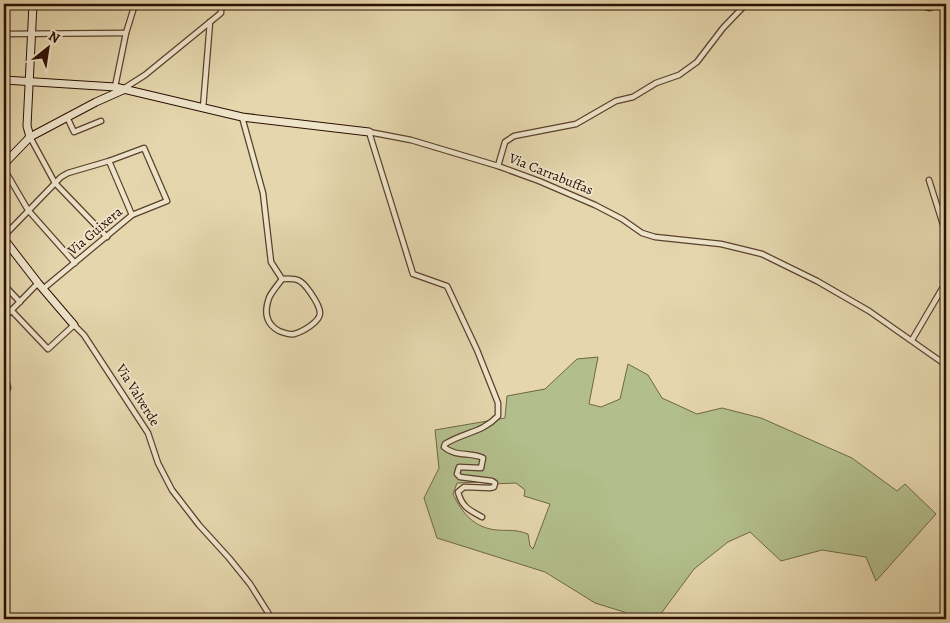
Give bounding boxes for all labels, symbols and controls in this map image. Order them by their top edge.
north arrow [22,22,72,72]
text: N [45,26,63,48]
street label: Via Carrabuffas [505,148,596,200]
street label: Via Guixera [63,202,127,260]
street label: Via Valverde [111,359,165,430]

